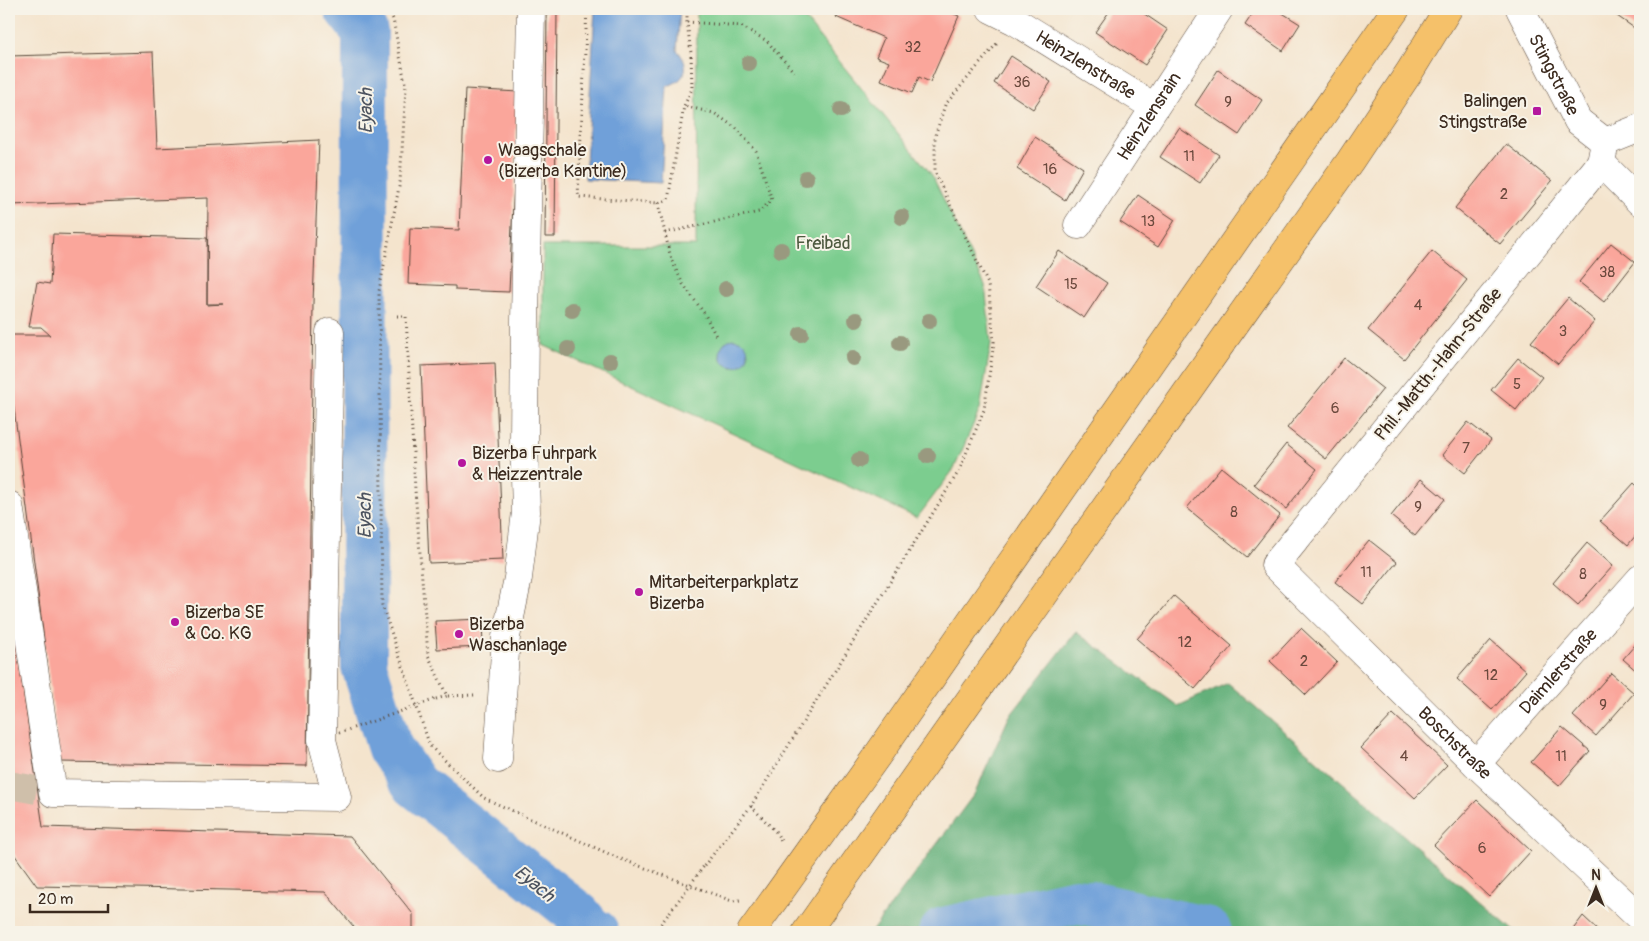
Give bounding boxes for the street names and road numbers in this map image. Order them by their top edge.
street label: Heinzlenstraße [1031,26,1140,105]
street label: Stingstraße [1523,30,1584,120]
street label: Heinzlensrain [1112,68,1187,165]
street label: Phil.-Matth.-Hahn-Straße [1370,283,1507,445]
street label: Daimlerstraße [1515,624,1603,719]
street label: Boschstraße [1413,702,1496,785]

